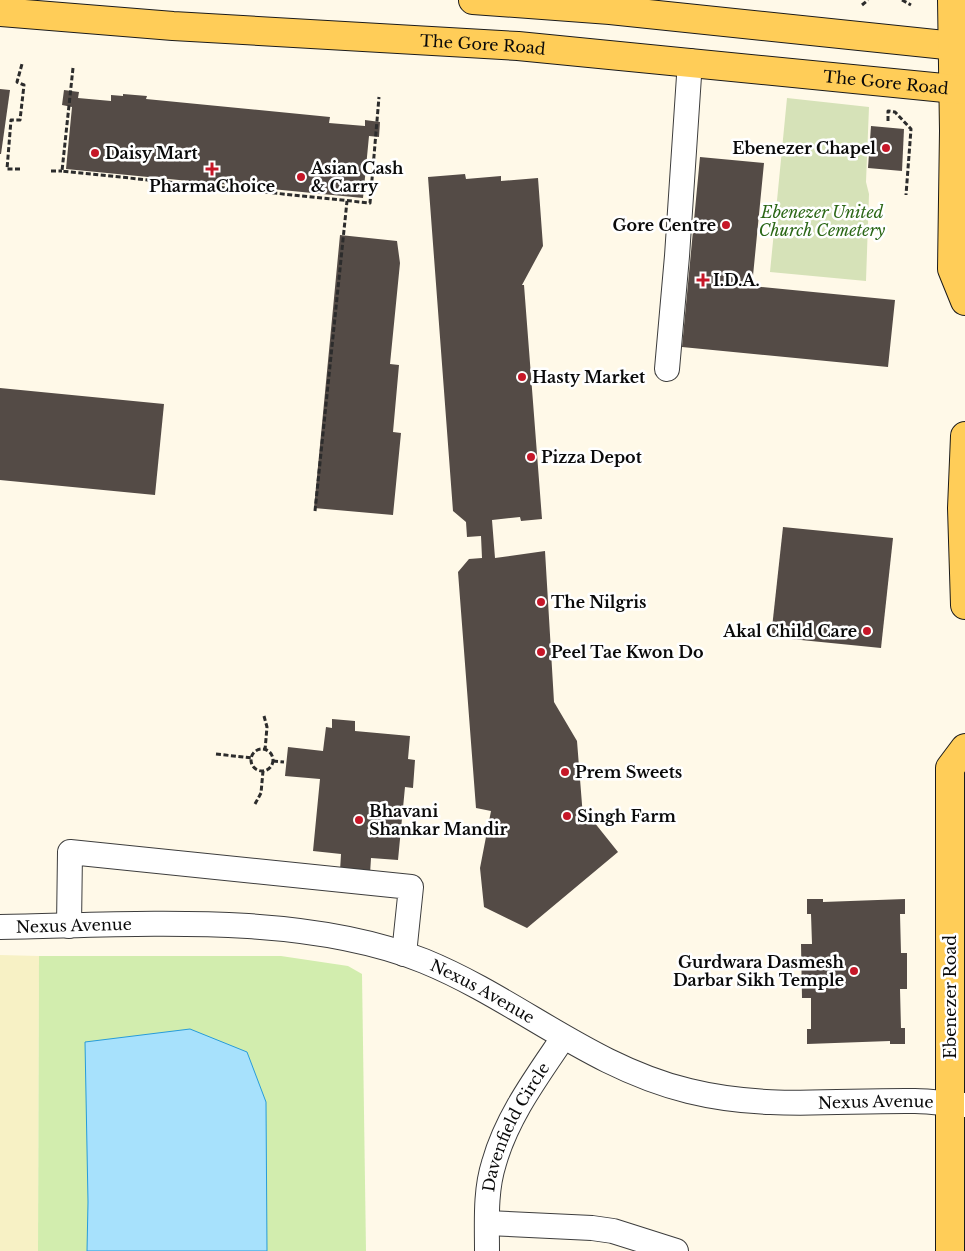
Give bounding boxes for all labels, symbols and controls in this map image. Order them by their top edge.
street label: The Gore Road [420,30,547,59]
street label: The Gore Road [822,66,950,98]
place label: Ebenezer Chapel [732,138,876,158]
marker: Ebenezer Chapel [880,142,892,154]
place label: Daisy Mart [105,143,198,163]
marker: Daisy Mart [89,147,101,159]
place label: Asian Cash & Carry [310,158,404,196]
marker: PharmaChoice [206,163,218,175]
marker: Asian Cash & Carry [295,171,307,183]
place label: PharmaChoice [149,176,275,196]
park label: Ebenezer United Church Cemetery [759,202,886,240]
place label: Gore Centre [612,215,716,235]
marker: Gore Centre [720,219,732,231]
place label: I.D.A. [713,270,760,290]
marker: I.D.A. [697,274,709,286]
place label: Hasty Market [532,367,646,387]
marker: Hasty Market [516,371,528,383]
place label: Pizza Depot [541,447,643,467]
marker: Pizza Depot [525,451,537,463]
place label: The Nilgris [551,592,647,612]
marker: The Nilgris [535,596,547,608]
place label: Akal Child Care [722,621,857,641]
marker: Akal Child Care [861,625,873,637]
place label: Peel Tae Kwon Do [551,642,704,662]
marker: Peel Tae Kwon Do [535,646,547,658]
place label: Prem Sweets [575,762,682,782]
marker: Prem Sweets [559,766,571,778]
place label: Bhavani Shankar Mandir [369,801,508,839]
place label: Singh Farm [577,806,676,826]
marker: Singh Farm [561,810,573,822]
marker: Bhavani Shankar Mandir [353,814,365,826]
street label: Nexus Avenue [16,914,132,937]
street label: Ebenezer Road [940,935,960,1059]
place label: Gurdwara Dasmesh Darbar Sikh Temple [673,952,845,990]
street label: Nexus Avenue [427,955,538,1027]
marker: Gurdwara Dasmesh Darbar Sikh Temple [848,965,860,977]
street label: Davenfield Circle [478,1058,554,1193]
street label: Nexus Avenue [818,1091,934,1113]

